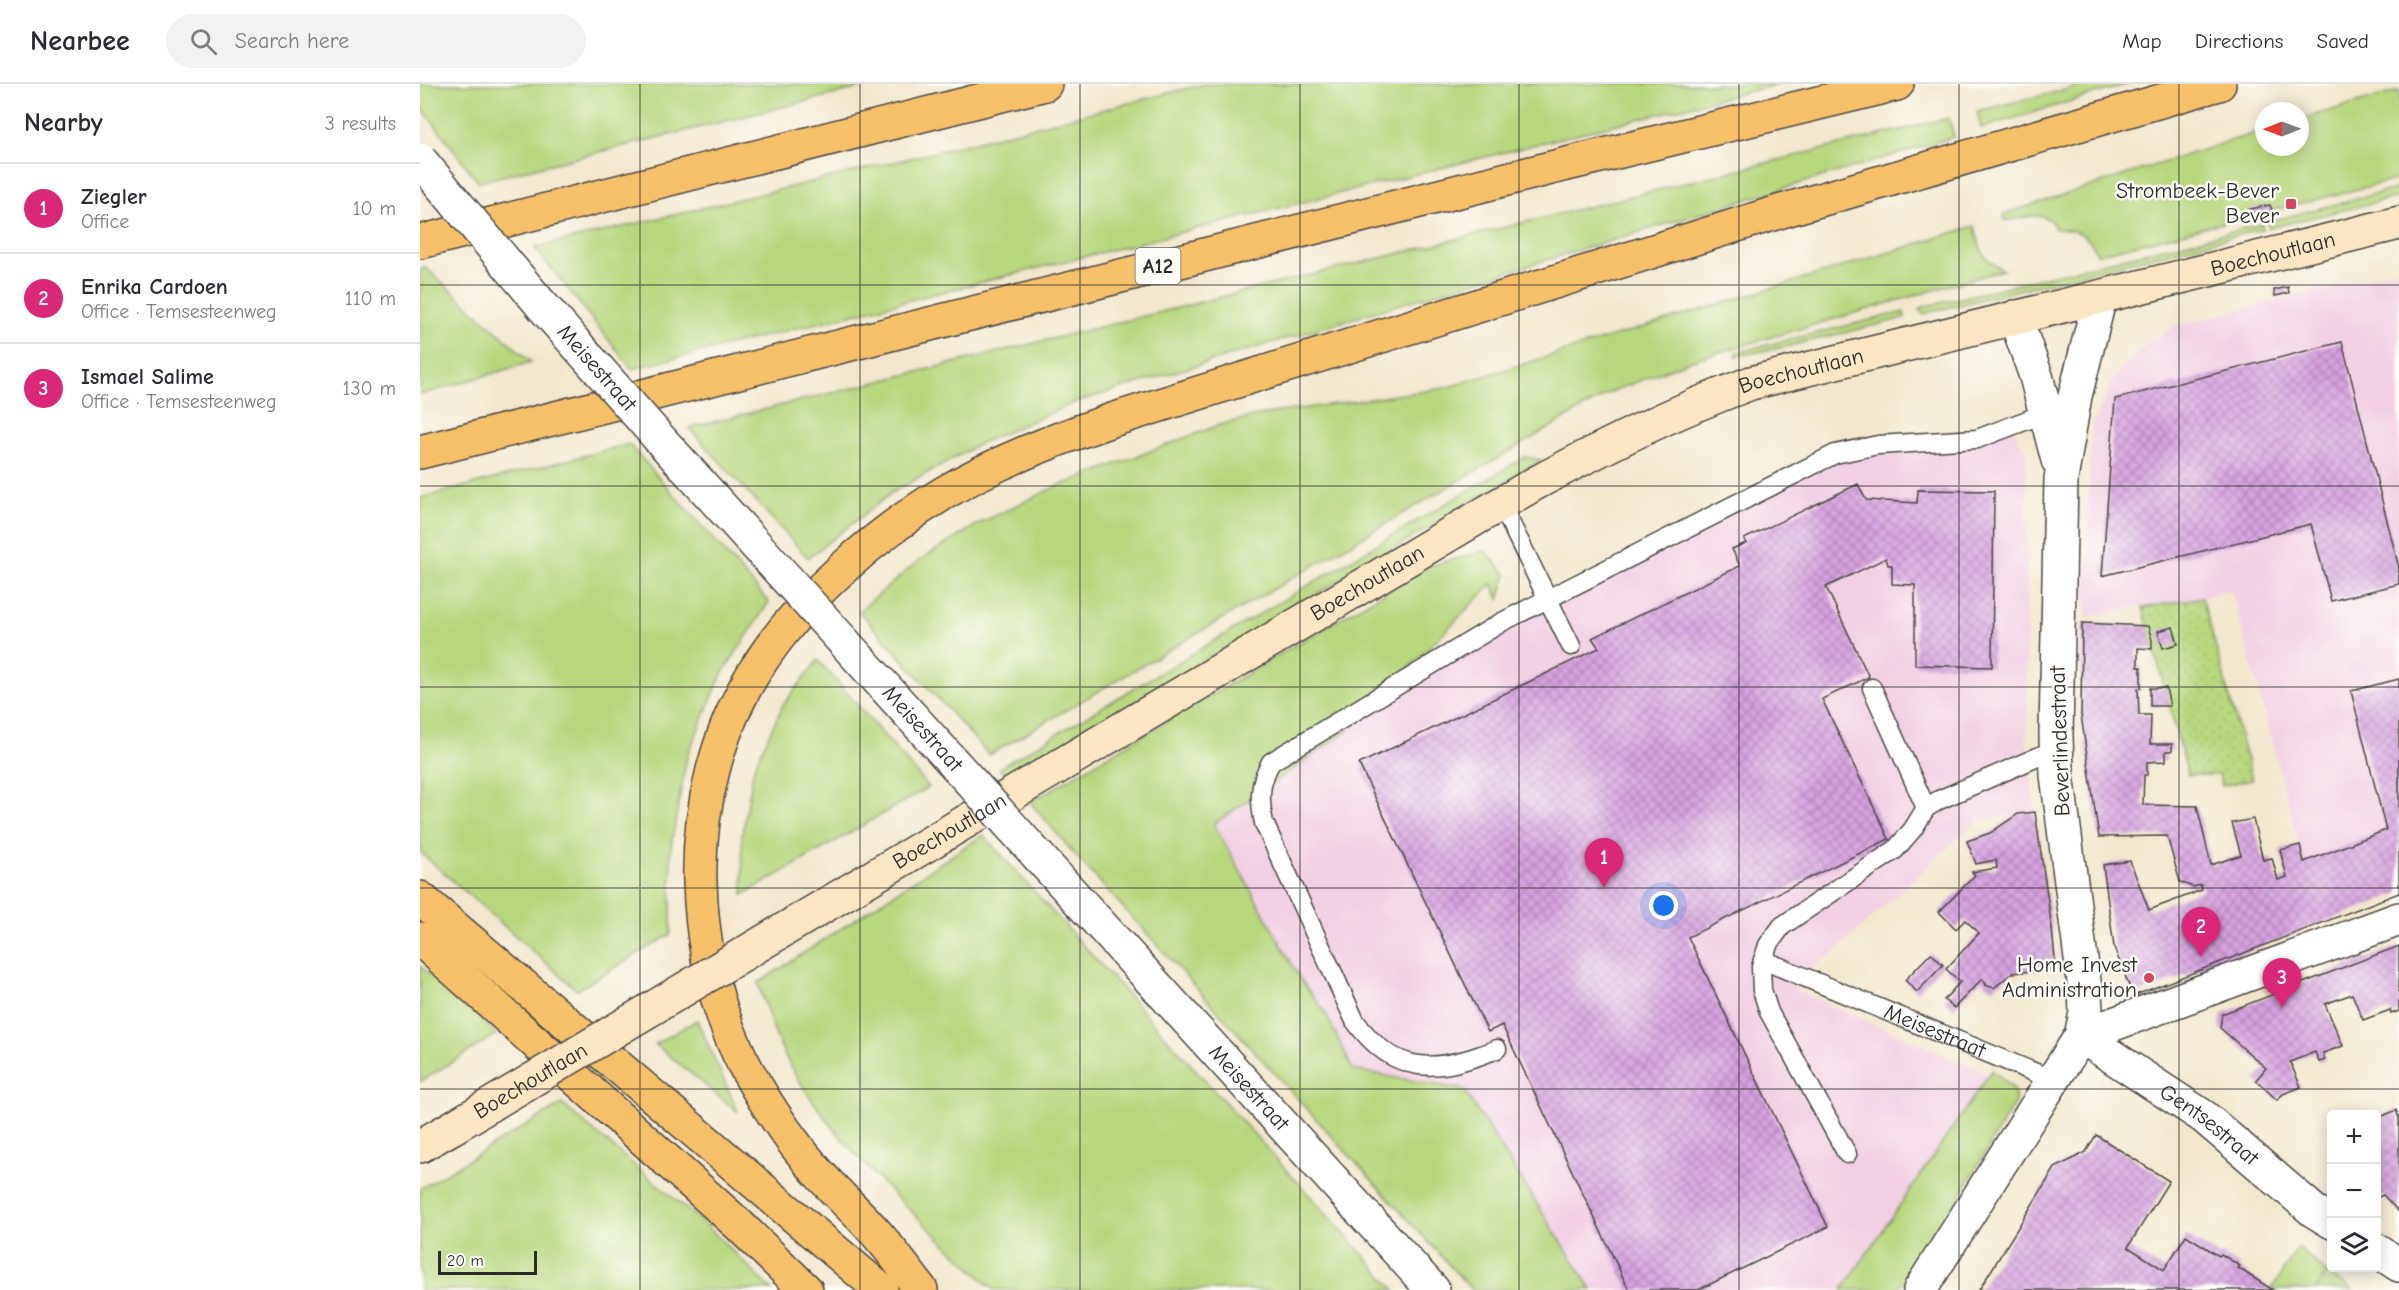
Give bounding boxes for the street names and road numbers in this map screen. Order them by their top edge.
street label: Boechoutlaan [2208,226,2338,282]
road number: A12 [1136,248,1180,284]
street label: Meisestraat [552,319,643,417]
street label: Boechoutlaan [1735,343,1866,399]
street label: Boechoutlaan [1306,539,1429,627]
street label: Beverlindestraat [2044,665,2076,817]
street label: Meisestraat [877,680,969,778]
street label: Boechoutlaan [888,787,1011,875]
street label: Meisestraat [1880,999,1990,1064]
street label: Boechoutlaan [469,1037,592,1125]
street label: Meisestraat [1203,1039,1295,1137]
street label: Gentsestraat [2155,1078,2265,1171]

